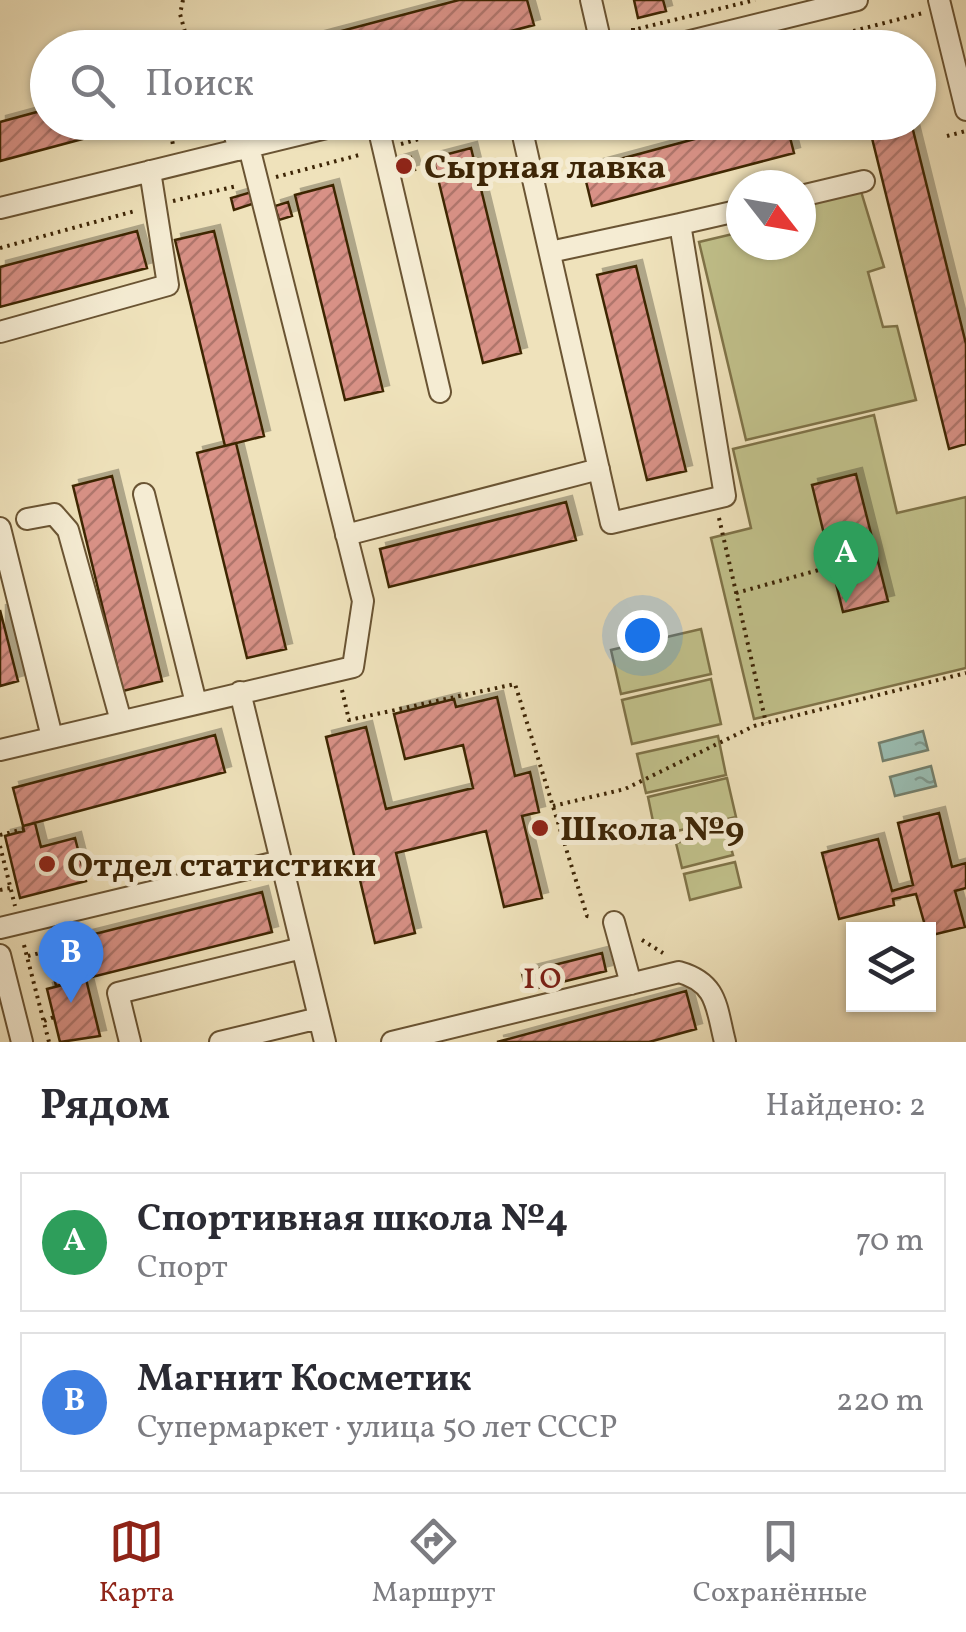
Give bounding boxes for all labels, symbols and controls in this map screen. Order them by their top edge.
search box [30,30,936,140]
icon: search [65,58,120,113]
text: Поиск [145,59,254,112]
place label: Сырная лавка [424,145,666,193]
marker: Сырная лавка [393,155,415,177]
north arrow [726,170,816,260]
pin: A [814,520,878,603]
your location [617,610,668,661]
place label: Школа №9 [560,807,744,855]
marker: Школа №9 [529,817,551,839]
place label: Отдел статистики [67,843,376,891]
marker: Отдел статистики [36,853,58,875]
pin: B [38,920,104,1003]
map controls [846,922,936,1012]
button: layers [846,922,936,1012]
district label: 10 [522,952,564,1005]
text: Рядом [40,1078,170,1137]
text: Найдено: 2 [766,1085,926,1129]
text: Спортивная школа №4 [137,1194,568,1247]
text: A [63,1220,86,1264]
text: 70 m [856,1220,924,1264]
text: Спорт [137,1247,228,1291]
text: Магнит Косметик [137,1354,472,1407]
text: B [64,1380,85,1424]
text: 220 m [836,1380,924,1424]
text: Супермаркет · улица 50 лет СССР [137,1407,617,1451]
tab: Карта [99,1514,175,1613]
tab: Маршрут [372,1514,495,1613]
tab: Сохранённые [693,1514,867,1613]

